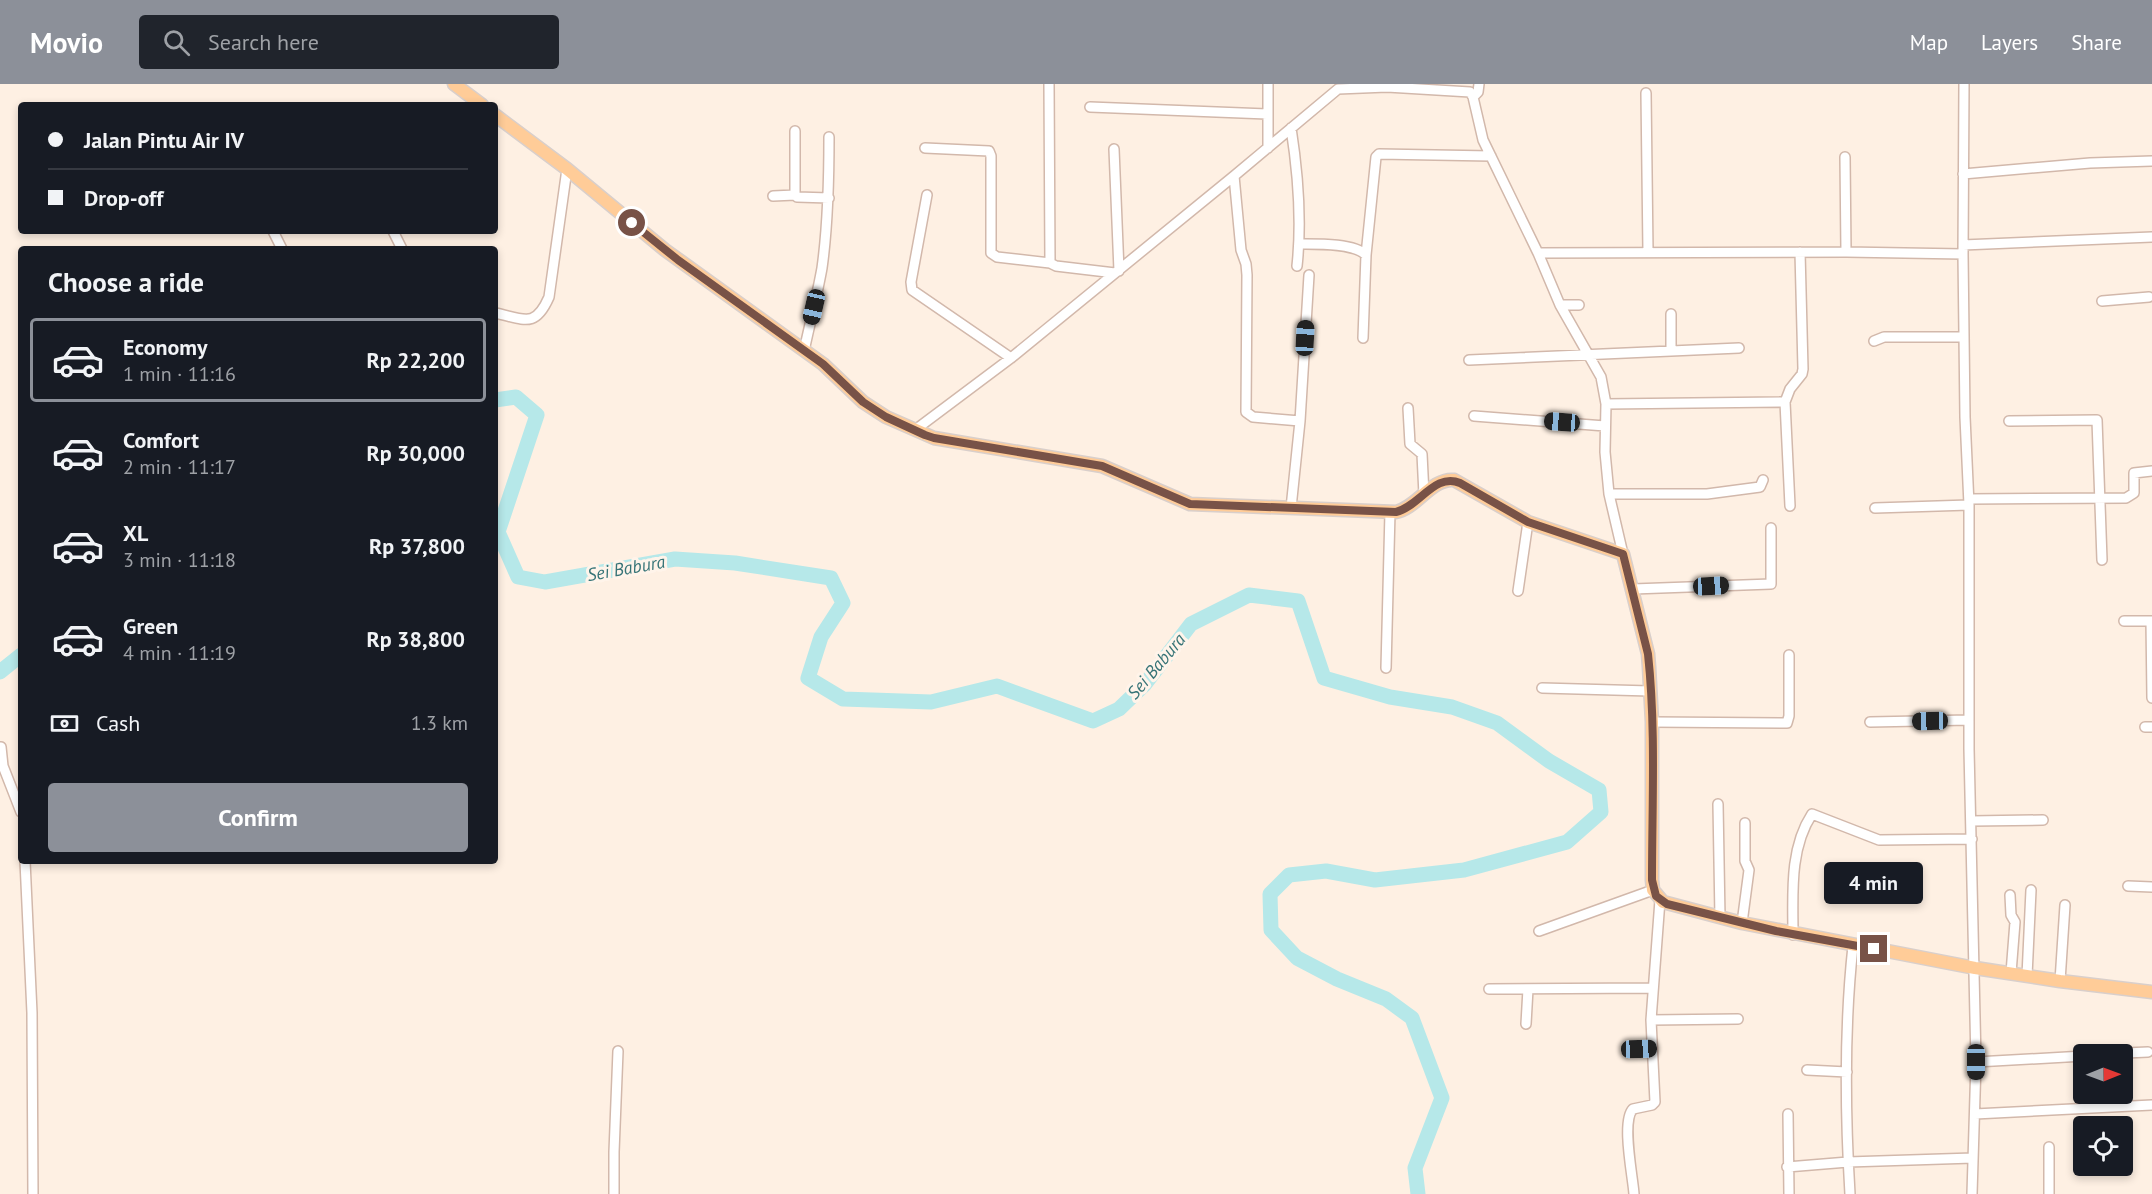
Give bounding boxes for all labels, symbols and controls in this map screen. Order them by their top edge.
search box [139,15,559,69]
text: Movio [30,24,103,61]
icon: search [160,26,193,59]
text: Search here [208,28,319,56]
text: Map [1910,29,1948,56]
text: Layers [1981,29,2038,56]
text: Share [2071,29,2122,56]
text: Jalan Pintu Air IV [84,126,244,154]
text: Drop-off [84,184,163,212]
route start [618,209,645,236]
text: Choose a ride [48,265,204,299]
car [801,287,827,327]
car [1295,320,1315,356]
icon: car [51,333,105,387]
text: Economy [123,333,207,361]
text: Rp 22,200 [366,346,465,374]
text: 1 min · 11:16 [123,361,236,387]
car [1543,412,1581,432]
icon: car [51,426,105,480]
text: Comfort [123,426,199,454]
text: Rp 30,000 [366,439,465,467]
text: 2 min · 11:17 [123,454,236,480]
icon: car [51,519,105,573]
text: XL [123,519,148,547]
text: Rp 37,800 [369,532,465,560]
text: 3 min · 11:18 [123,547,236,573]
water label: Sei Babura [585,550,667,586]
car [1693,576,1729,596]
icon: car [51,612,105,666]
text: Green [123,612,178,640]
text: Rp 38,800 [366,625,465,653]
water label: Sei Babura [1122,628,1190,704]
text: 4 min · 11:19 [123,640,236,666]
icon: cash [48,707,81,740]
text: Cash [96,709,140,737]
text: 1.3 km [411,710,468,736]
car [1912,712,1948,730]
button: Confirm [48,783,468,852]
callout: 4 min [1824,862,1924,904]
text: 4 min [1849,870,1898,896]
route end [1860,935,1887,962]
car [1621,1039,1657,1059]
car [1967,1044,1985,1080]
north arrow [2073,1044,2133,1104]
map controls [2073,1044,2133,1176]
button: locate [2073,1116,2133,1176]

